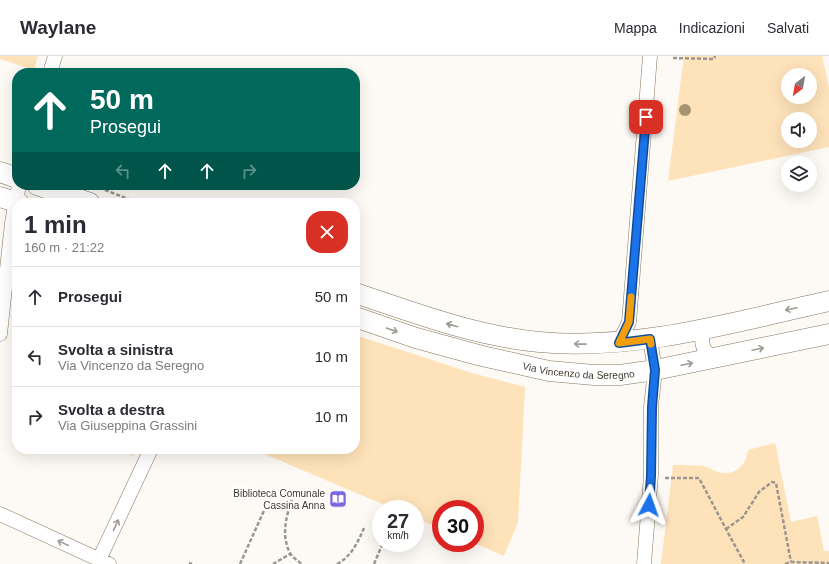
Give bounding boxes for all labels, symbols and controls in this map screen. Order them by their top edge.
text: Waylane [20,17,96,38]
text: Mappa [614,20,657,36]
text: Indicazioni [679,20,745,36]
text: Salvati [767,20,809,36]
north arrow [781,68,817,104]
map controls [781,68,817,192]
icon: ahead [24,84,76,136]
text: 50 m [90,84,154,115]
pin [629,100,663,134]
icon: arrive [635,106,657,128]
button: sound [781,112,817,148]
text: Prosegui [90,117,161,137]
button: layers [781,156,817,192]
icon: left [112,160,134,182]
icon: ahead [154,160,176,182]
icon: ahead [196,160,218,182]
icon: right [238,160,260,182]
text: 1 min [24,211,87,238]
button: close [306,211,348,253]
text: 160 m · 21:22 [24,240,104,255]
icon: ahead [24,286,46,308]
text: Prosegui [58,288,122,305]
text: 50 m [315,288,348,305]
one-way arrow [785,306,798,314]
one-way arrow [445,321,458,328]
one-way arrow [385,327,398,334]
one-way arrow [574,340,587,348]
text: Svolta a sinistra [58,341,173,358]
one-way arrow [751,344,764,352]
icon: left [24,346,46,368]
text: 10 m [315,348,348,365]
text: Via Vincenzo da Seregno [58,358,204,373]
one-way arrow [680,359,693,367]
street label: Via Vincenzo da Seregno [521,360,636,381]
text: Svolta a destra [58,401,165,418]
icon: right [24,406,46,428]
text: 10 m [315,408,348,425]
text: Via Giuseppina Grassini [58,418,197,433]
position arrow [628,484,670,526]
place label: Biblioteca Comunale Cassina Anna [233,488,325,511]
library icon: Biblioteca Comunale Cassina Anna [328,489,348,509]
speed limit sign: 30 [432,500,484,552]
text: 27 [387,510,409,532]
one-way arrow [113,519,120,531]
text: km/h [387,530,409,541]
one-way arrow [58,539,70,546]

